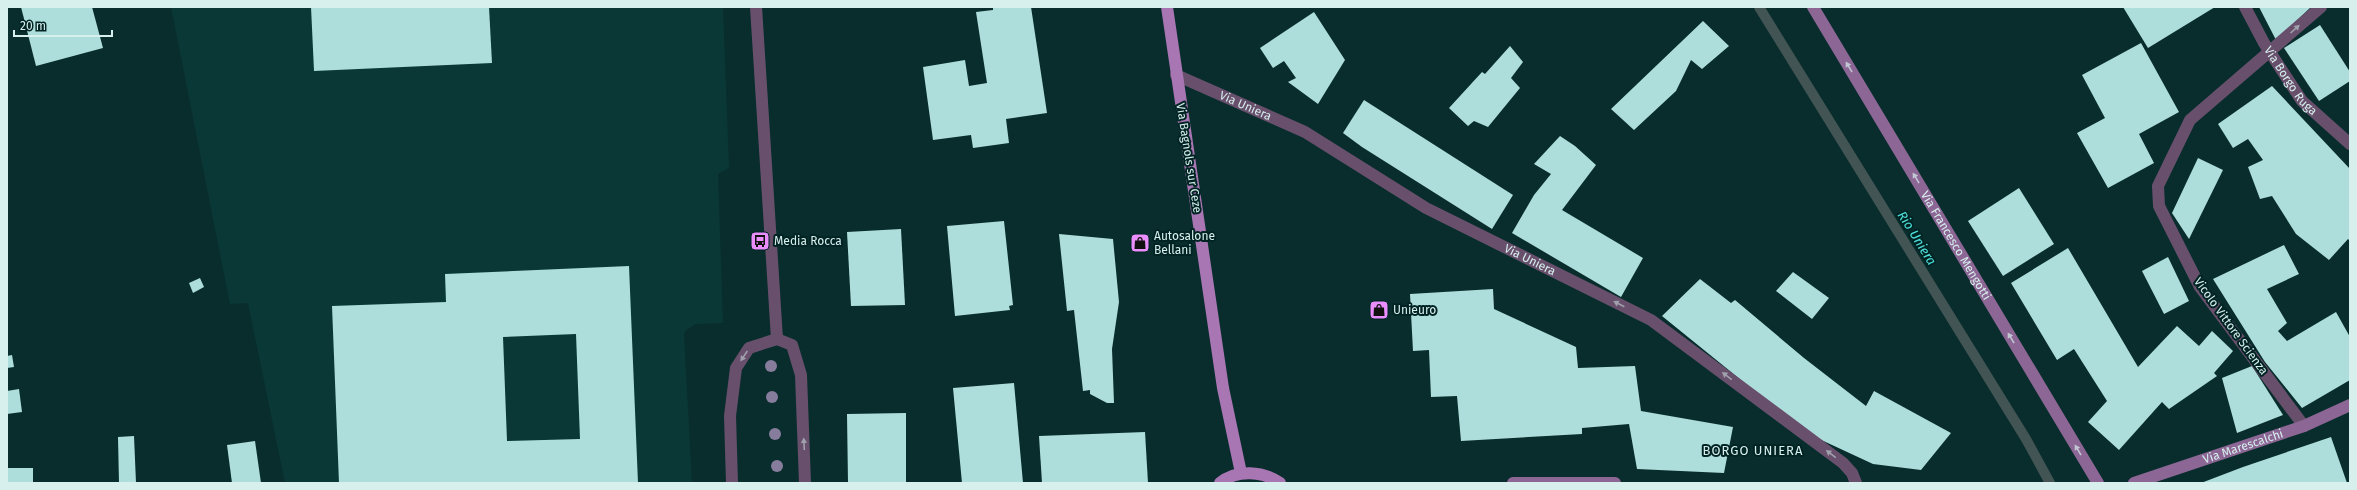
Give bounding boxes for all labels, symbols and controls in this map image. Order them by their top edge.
scale bar [14,12,112,38]
text: 20 m [20,19,46,33]
one-way arrow [2290,25,2300,34]
street label: Via Borgo Ruga [2261,44,2320,118]
one-way arrow [1846,61,1853,73]
street label: Via Uniera [1217,88,1274,123]
street label: Via Bagnols sur Ceze [1173,102,1205,214]
one-way arrow [1912,173,1920,183]
street label: Via Francesco Mengotti [1918,188,1994,303]
water label: Rio Uniera [1895,208,1939,268]
place label: Autosalone Bellani [1154,229,1215,257]
bus stop icon: Media Rocca [749,230,771,252]
shop icon: Autosalone Bellani [1129,232,1151,254]
place label: Media Rocca [774,234,842,248]
street label: Via Uniera [1502,241,1558,278]
street label: Vicolo Vittore Scienza [2191,275,2271,377]
shop icon: Unieuro [1368,299,1390,321]
one-way arrow [1614,301,1625,307]
place label: Unieuro [1393,303,1436,317]
one-way arrow [2008,332,2015,344]
one-way arrow [740,351,747,362]
one-way arrow [1722,373,1732,381]
street label: Via Marescalchi [2201,426,2285,466]
one-way arrow [800,438,807,450]
district label: BORGO UNIERA [1703,443,1803,458]
one-way arrow [2075,444,2082,456]
one-way arrow [1826,450,1837,458]

